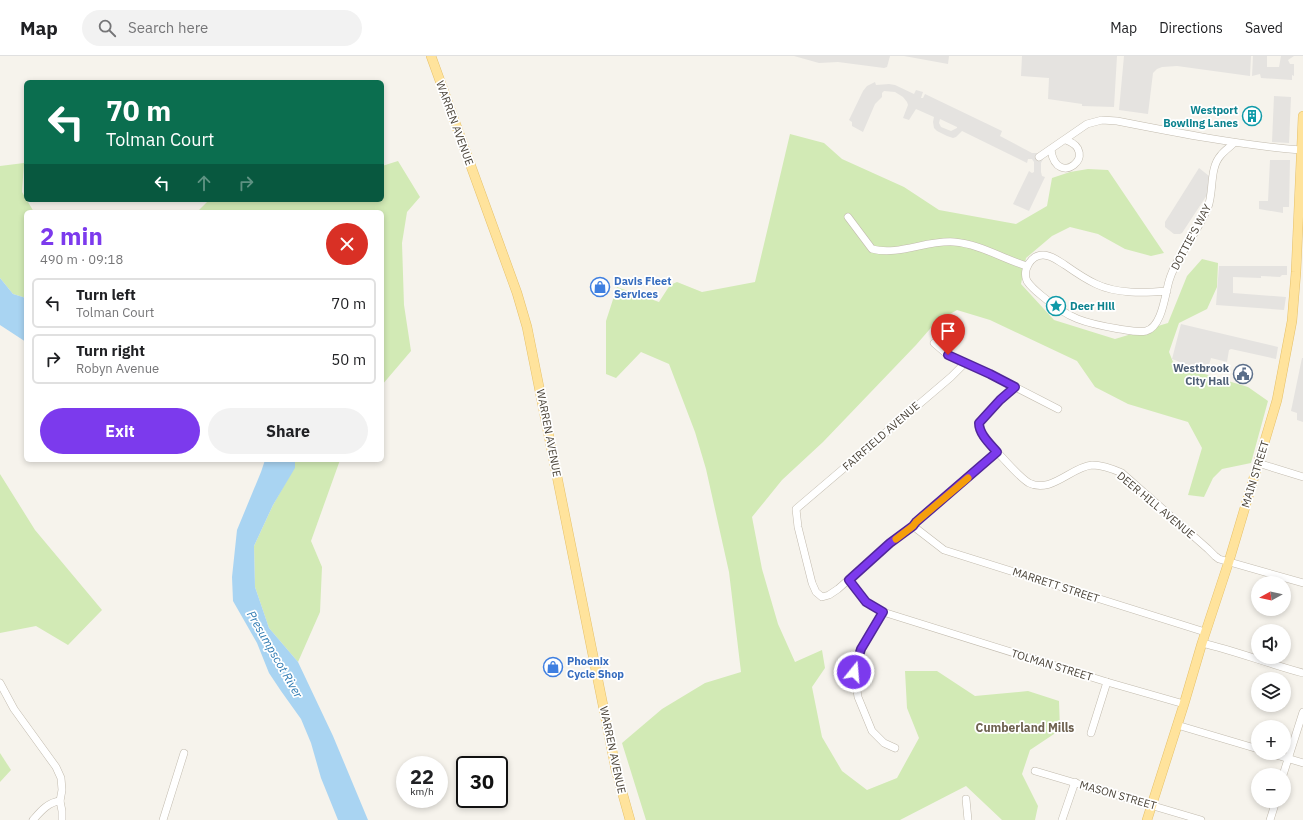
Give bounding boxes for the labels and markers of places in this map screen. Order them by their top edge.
place label: Westport Bowling Lanes [1163,103,1238,130]
building icon: Westport Bowling Lanes [1241,105,1263,127]
place label: Davis Fleet Services [614,274,671,301]
shop icon: Davis Fleet Services [589,276,611,298]
place icon: Deer Hill [1045,295,1067,317]
place label: Deer Hill [1070,299,1115,313]
pin [931,314,965,355]
place label: Westbrook City Hall [1173,361,1230,388]
public building icon: Westbrook City Hall [1232,363,1254,385]
place label: Phoenix Cycle Shop [567,654,624,681]
shop icon: Phoenix Cycle Shop [542,656,564,678]

